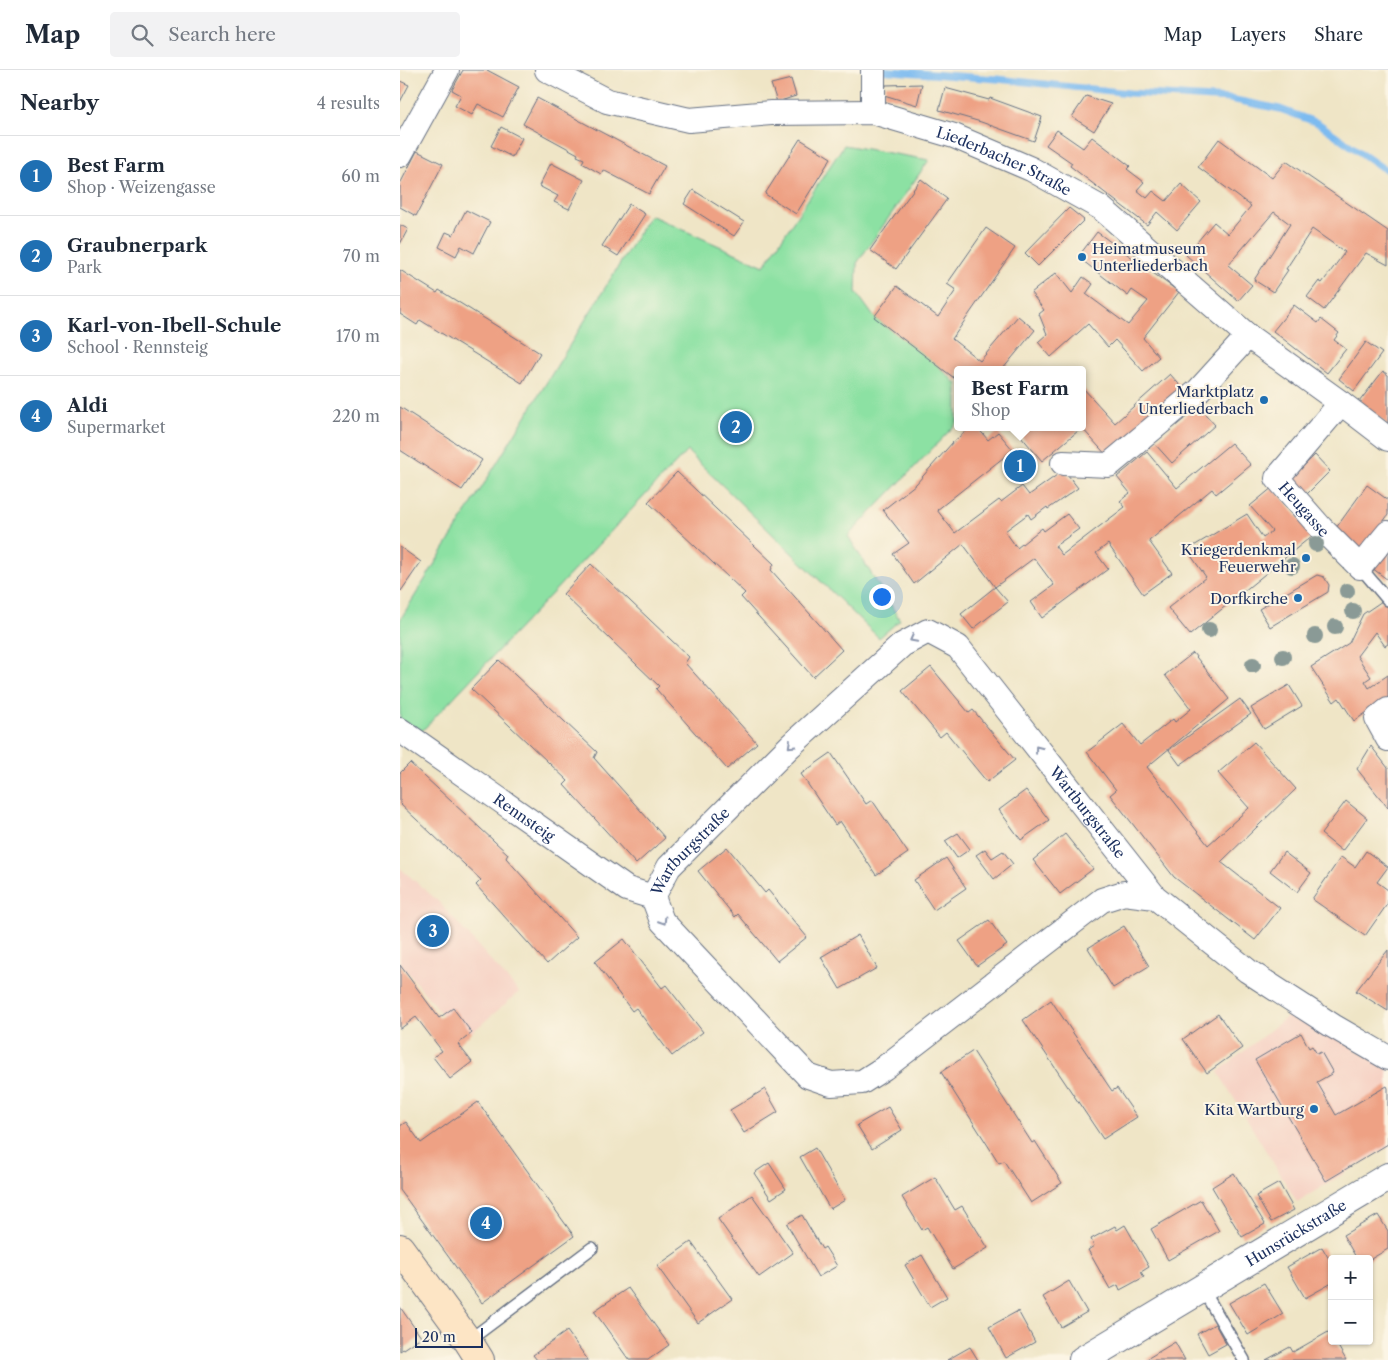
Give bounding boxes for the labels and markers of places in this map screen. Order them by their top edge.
place label: Heimatmuseum Unterliederbach [1092,239,1209,275]
marker: Heimatmuseum Unterliederbach [1076,251,1088,263]
place label: Marktplatz Unterliederbach [1138,382,1255,418]
marker: Marktplatz Unterliederbach [1258,394,1270,406]
pin: 2 [720,408,752,446]
pin: 1 [1004,447,1036,485]
place label: Kriegerdenkmal Feuerwehr [1181,540,1297,576]
marker: Kriegerdenkmal Feuerwehr [1300,552,1312,564]
place label: Dorfkirche [1210,589,1288,608]
marker: Dorfkirche [1292,592,1304,604]
pin: 3 [417,912,449,950]
place label: Kita Wartburg [1204,1100,1304,1119]
marker: Kita Wartburg [1308,1103,1320,1115]
pin: 4 [470,1204,502,1242]

